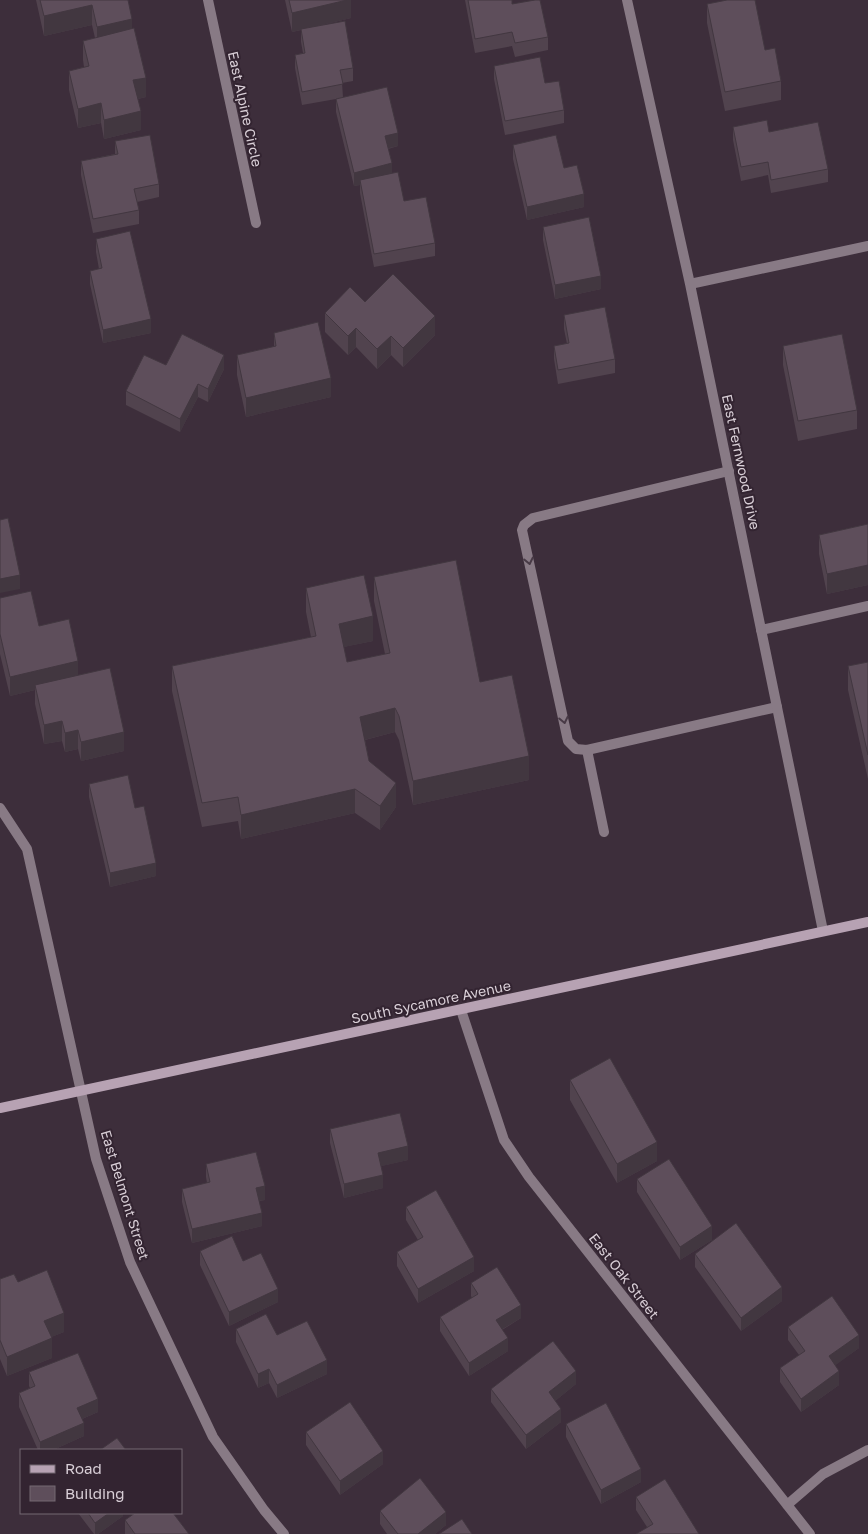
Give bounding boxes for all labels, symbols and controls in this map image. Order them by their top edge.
street label: East Alpine Circle [225,50,266,168]
street label: East Fernwood Drive [719,393,764,531]
one-way arrow [523,557,534,565]
one-way arrow [558,715,569,724]
street label: South Sycamore Avenue [350,976,512,1027]
street label: East Belmont Street [98,1128,153,1262]
street label: East Oak Street [586,1230,663,1322]
legend [20,1449,182,1514]
text: Road [65,1459,102,1477]
text: Building [65,1484,125,1502]

